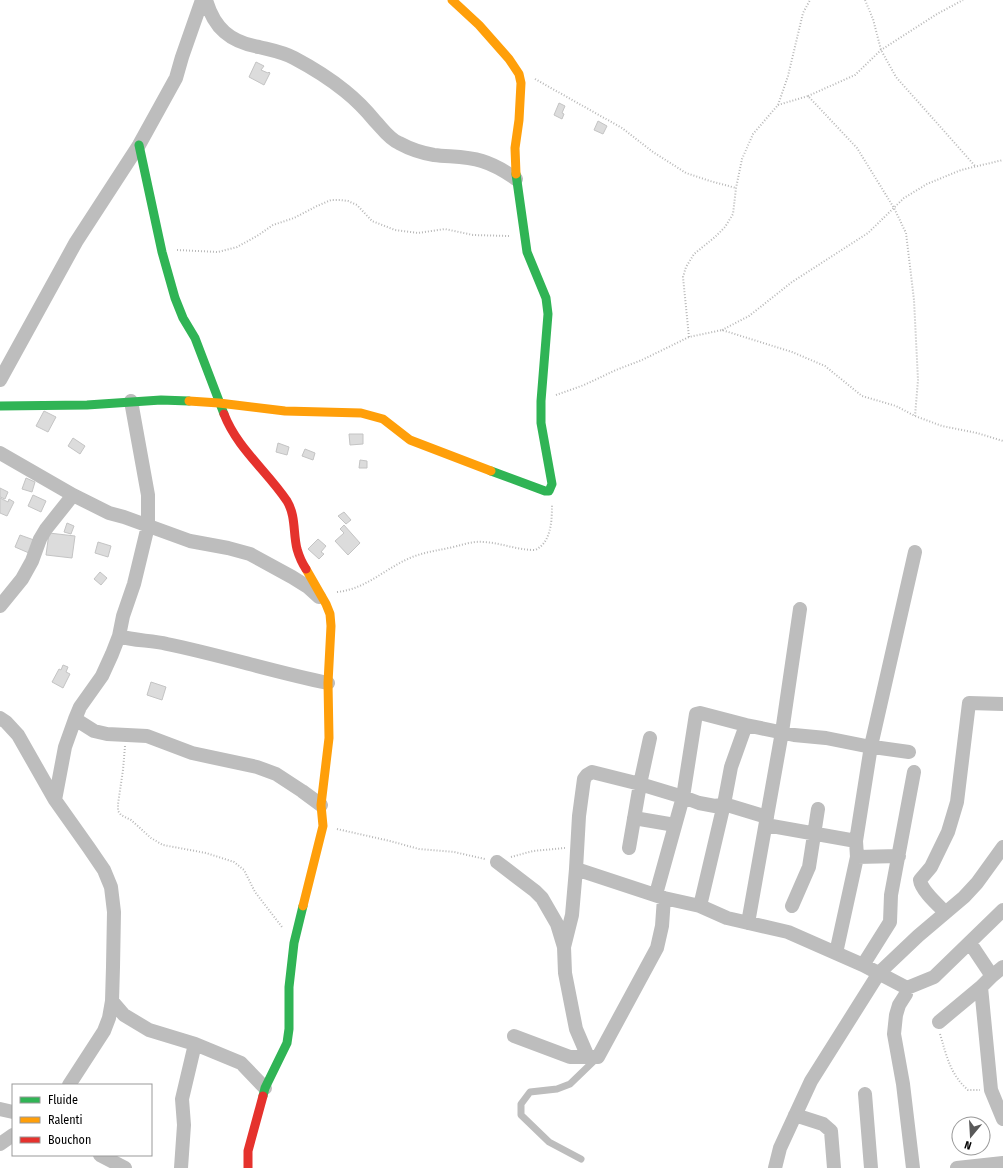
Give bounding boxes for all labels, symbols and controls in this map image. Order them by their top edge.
legend [12,1084,152,1156]
text: Fluide [48,1093,78,1107]
text: Ralenti [48,1113,83,1127]
north arrow [951,1116,991,1156]
text: Bouchon [48,1133,91,1147]
text: N [963,1138,973,1152]

